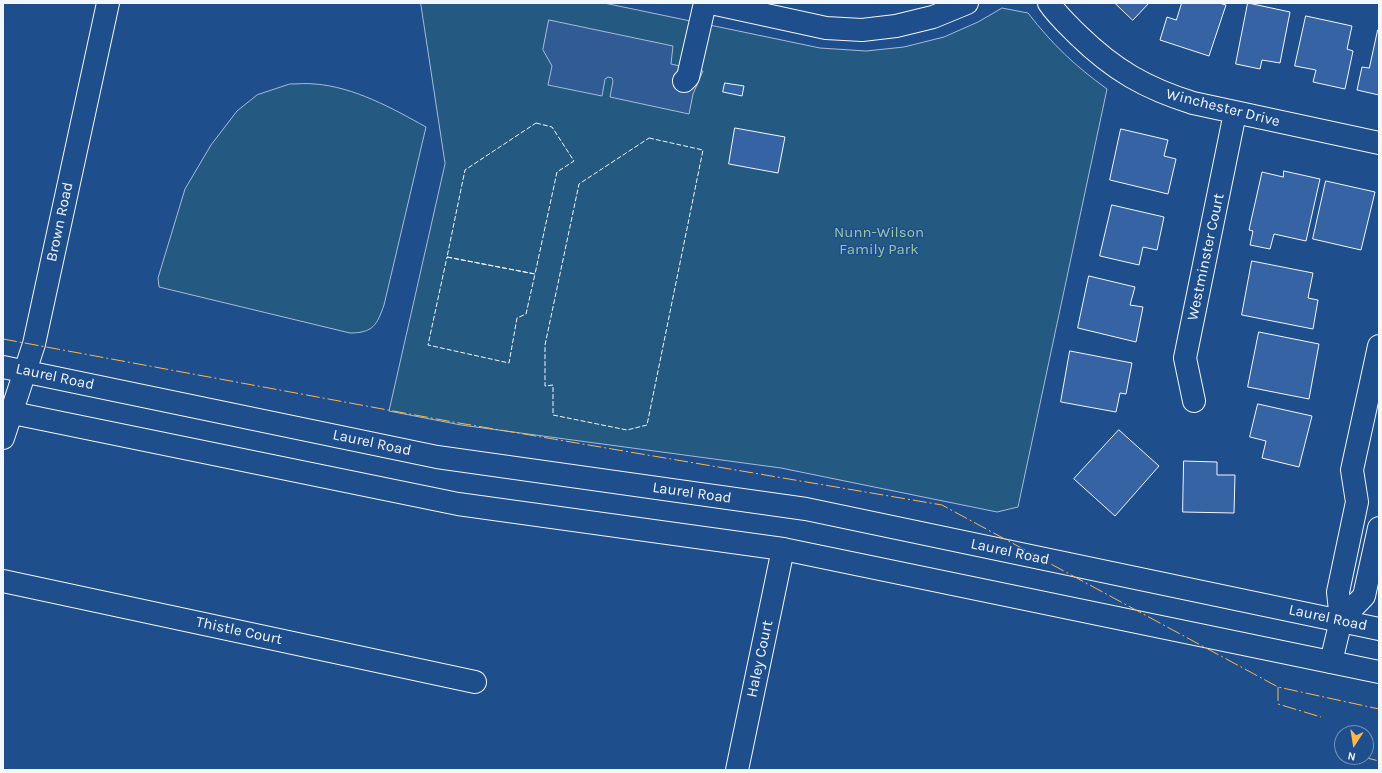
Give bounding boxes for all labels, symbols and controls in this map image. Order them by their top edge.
street label: Winchester Drive [1164,85,1282,131]
street label: Brown Road [43,181,77,263]
street label: Westminster Court [1184,192,1228,322]
park label: Nunn-Wilson Family Park [834,224,924,259]
street label: Laurel Road [14,360,96,394]
street label: Laurel Road [331,426,413,460]
street label: Laurel Road [651,479,733,507]
street label: Laurel Road [969,535,1051,569]
street label: Laurel Road [1287,601,1369,635]
street label: Thistle Court [194,613,284,649]
street label: Haley Court [743,619,777,699]
north arrow [1334,725,1374,765]
text: N [1346,749,1357,763]

